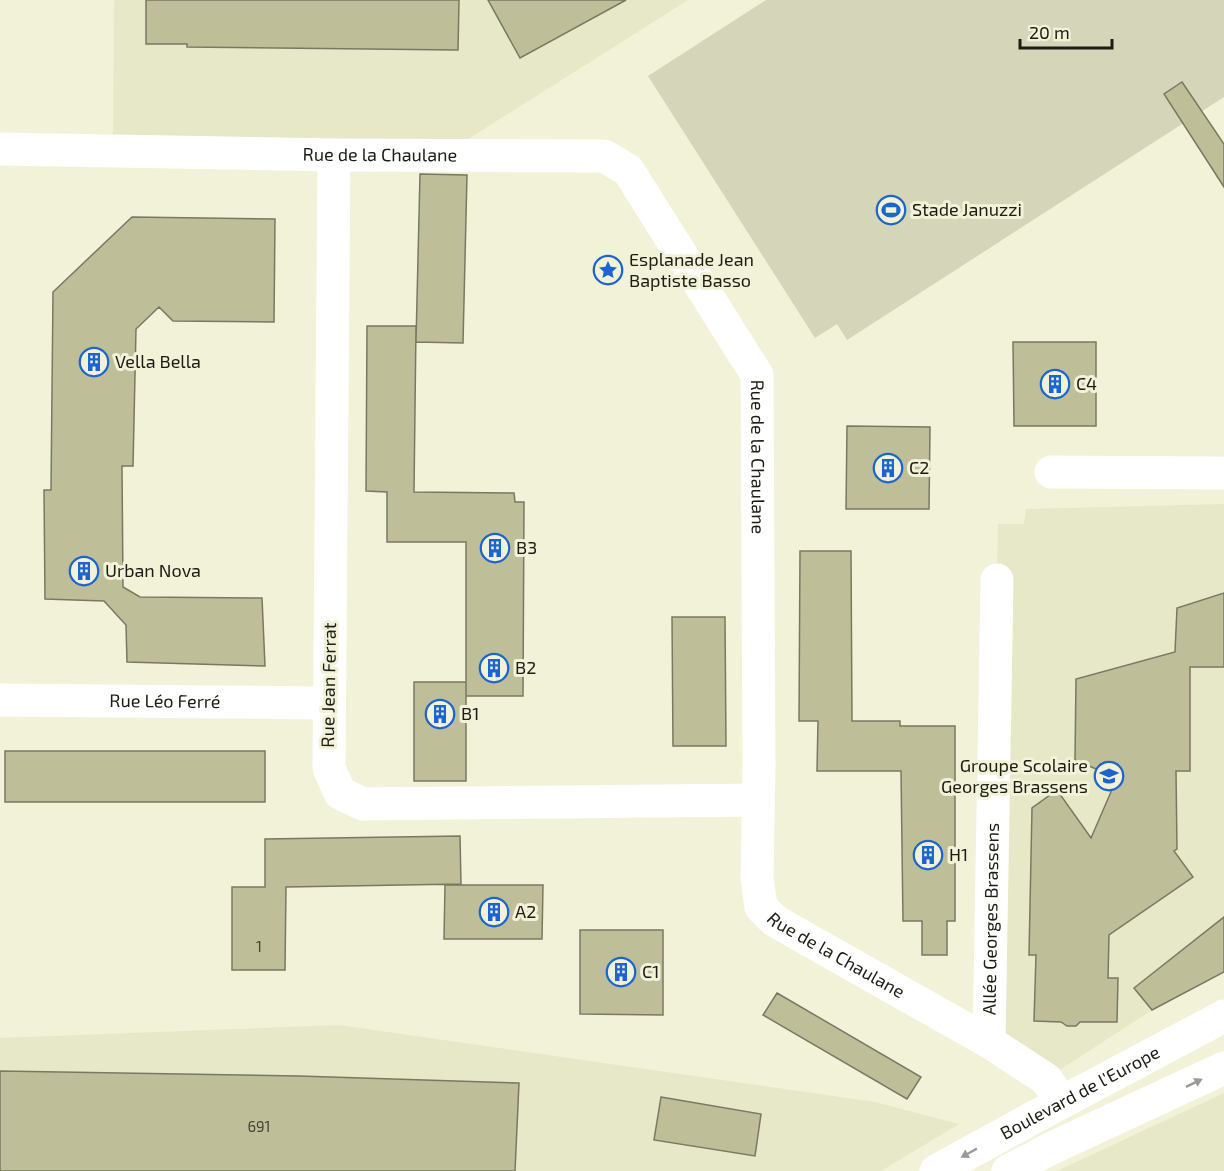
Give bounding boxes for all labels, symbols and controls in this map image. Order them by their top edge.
scale bar [1020,12,1112,50]
text: 20 m [1029,21,1070,43]
street label: Rue de la Chaulane [302,142,457,165]
sports icon: Stade Januzzi [875,194,907,226]
place label: Stade Januzzi [912,198,1022,220]
place label: Esplanade Jean Baptiste Basso [629,248,754,291]
place icon: Esplanade Jean Baptiste Basso [592,254,624,286]
building icon: Vella Bella [78,346,110,378]
place label: Vella Bella [115,350,201,372]
building icon: C4 [1039,368,1071,400]
place label: C4 [1076,372,1097,394]
street label: Rue de la Chaulane [747,380,770,534]
building icon: C2 [872,452,904,484]
place label: C2 [909,456,929,478]
building icon: B3 [479,532,511,564]
place label: B3 [516,536,537,558]
building icon: Urban Nova [68,555,100,587]
place label: Urban Nova [105,559,201,581]
street label: Rue Jean Ferrat [316,622,340,748]
building icon: B2 [478,652,510,684]
place label: B2 [515,656,536,678]
street label: Rue Léo Ferré [109,689,221,712]
building icon: B1 [424,698,456,730]
place label: B1 [461,702,479,724]
place label: Groupe Scolaire Georges Brassens [941,754,1088,797]
school or university icon: Groupe Scolaire Georges Brassens [1093,760,1125,792]
street label: Allée Georges Brassens [977,823,1003,1015]
building icon: H1 [912,839,944,871]
place label: H1 [949,843,968,865]
building icon: A2 [478,896,510,928]
place label: A2 [515,900,536,922]
street label: Rue de la Chaulane [763,907,909,1002]
house number: 1 [256,937,262,955]
building icon: C1 [605,956,637,988]
place label: C1 [642,960,659,982]
street label: Boulevard de l'Europe [996,1040,1163,1144]
one-way arrow [1185,1078,1202,1087]
house number: 691 [247,1117,271,1135]
one-way arrow [960,1148,977,1158]

